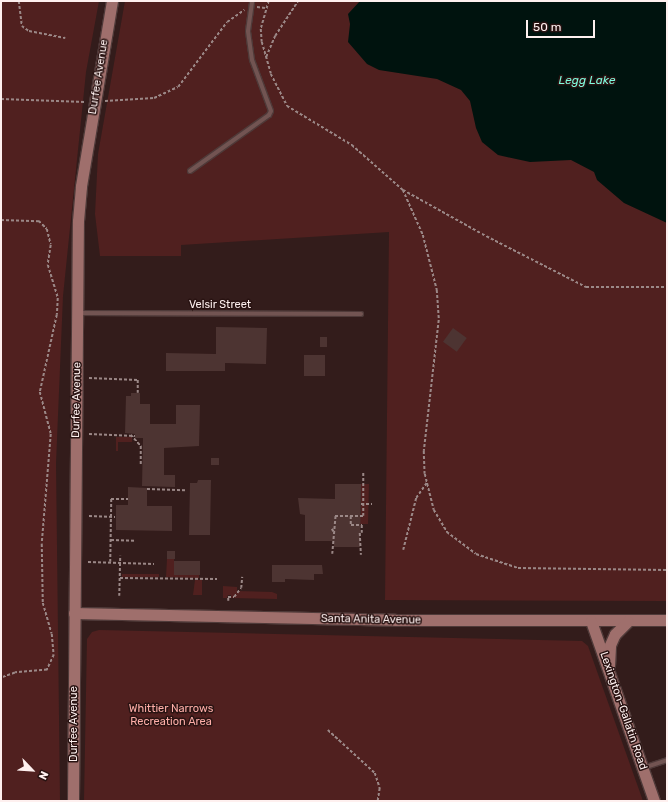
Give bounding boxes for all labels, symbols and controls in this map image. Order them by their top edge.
scale bar [528,12,597,38]
text: 50 m [533,20,561,34]
street label: Durfee Avenue [87,38,111,116]
water label: Legg Lake [559,74,615,88]
street label: Velsir Street [189,298,251,312]
street label: Durfee Avenue [70,362,84,438]
street label: Santa Anita Avenue [320,613,422,627]
street label: Lexington-Gallatin Road [597,650,649,772]
street label: Durfee Avenue [67,686,81,762]
park label: Whittier Narrows Recreation Area [129,703,213,729]
north arrow [12,750,52,790]
text: N [36,769,51,782]

